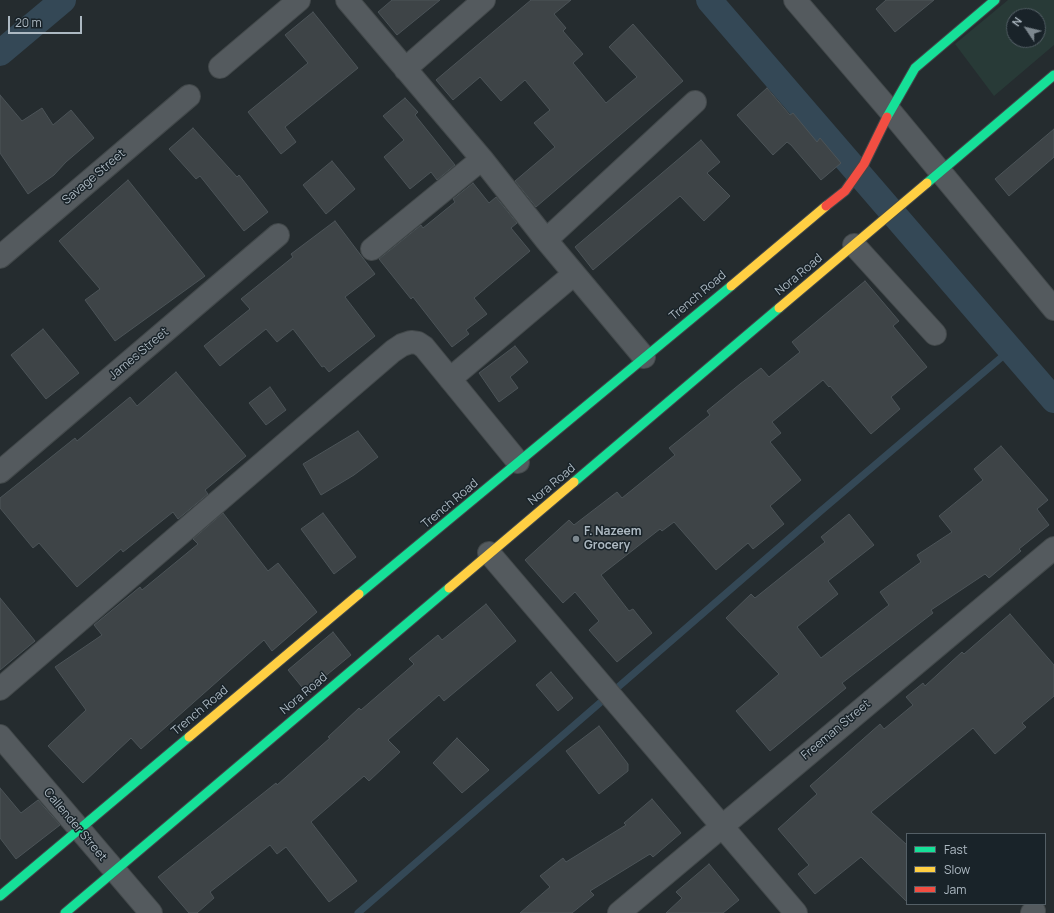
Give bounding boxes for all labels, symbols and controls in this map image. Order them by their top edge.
scale bar [10,8,84,34]
north arrow [1006,8,1046,48]
text: 20 m [15,14,42,31]
text: N [1008,14,1025,29]
street label: Savage Street [60,146,128,208]
street label: Nora Road [773,251,825,299]
street label: Trench Road [667,268,729,324]
street label: James Street [106,325,172,383]
street label: Nora Road [526,461,578,509]
street label: Trench Road [419,476,481,532]
place label: F. Nazeem Grocery [584,525,641,553]
marker: F. Nazeem Grocery [571,534,581,544]
street label: Nora Road [278,670,330,718]
street label: Trench Road [169,683,231,739]
street label: Freeman Street [799,697,873,763]
street label: Callender Street [40,786,110,864]
legend [906,833,1046,905]
text: Fast [944,841,968,858]
text: Slow [944,861,970,878]
text: Jam [944,881,966,898]

